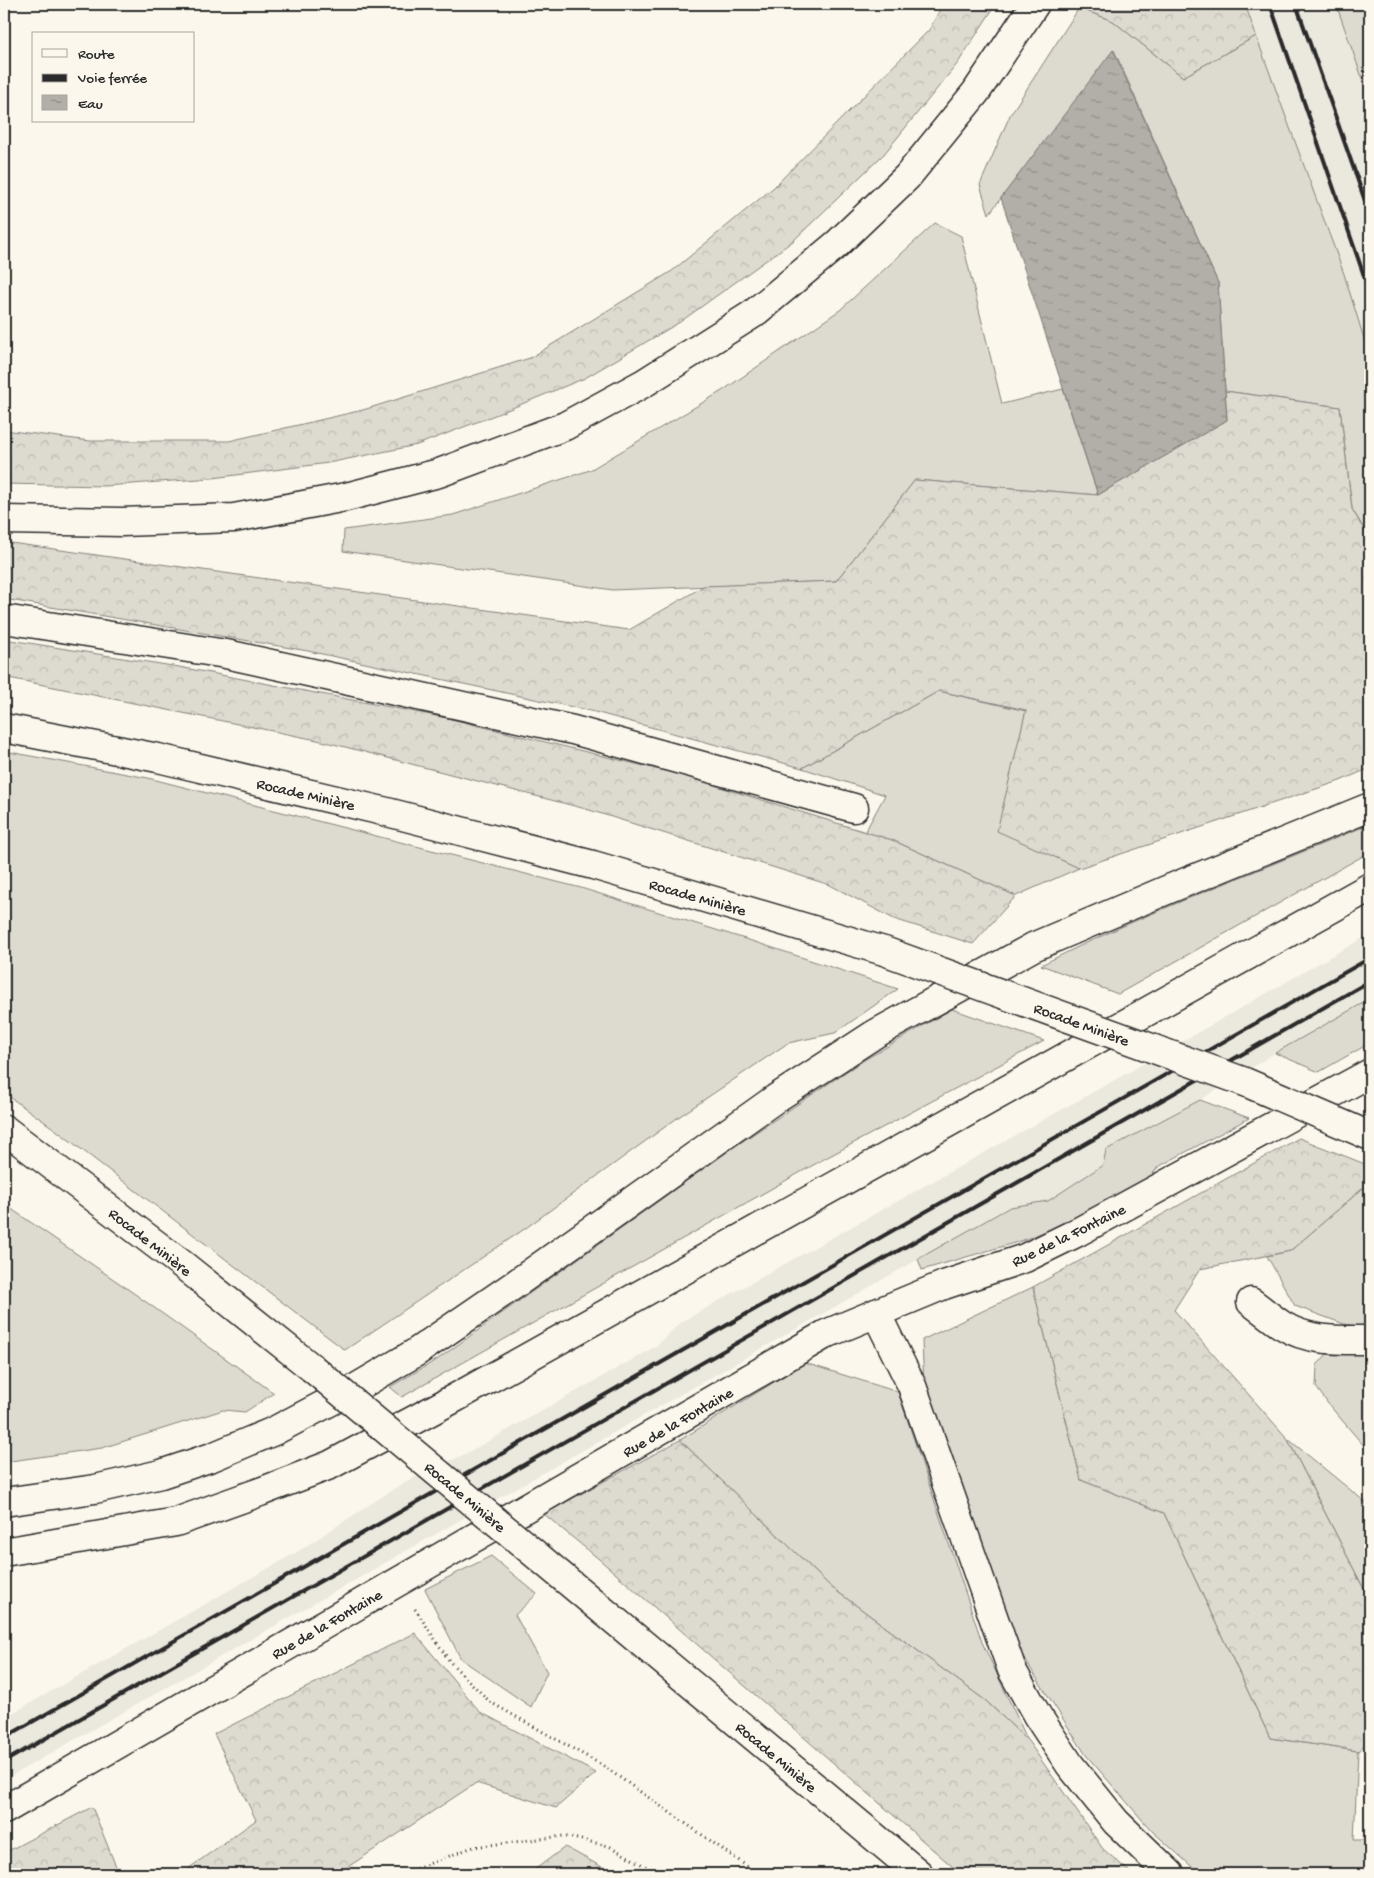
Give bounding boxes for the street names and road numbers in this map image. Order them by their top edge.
street label: Rocade Minière [254,776,357,817]
street label: Rocade Minière [646,876,749,923]
street label: Rocade Minière [1030,1000,1132,1053]
street label: Rue de la Fontaine [1009,1201,1130,1273]
street label: Rocade Minière [103,1205,195,1283]
street label: Rue de la Fontaine [620,1384,738,1463]
street label: Rocade Minière [419,1459,509,1539]
street label: Rue de la Fontaine [269,1586,387,1665]
street label: Rocade Minière [730,1719,820,1799]

